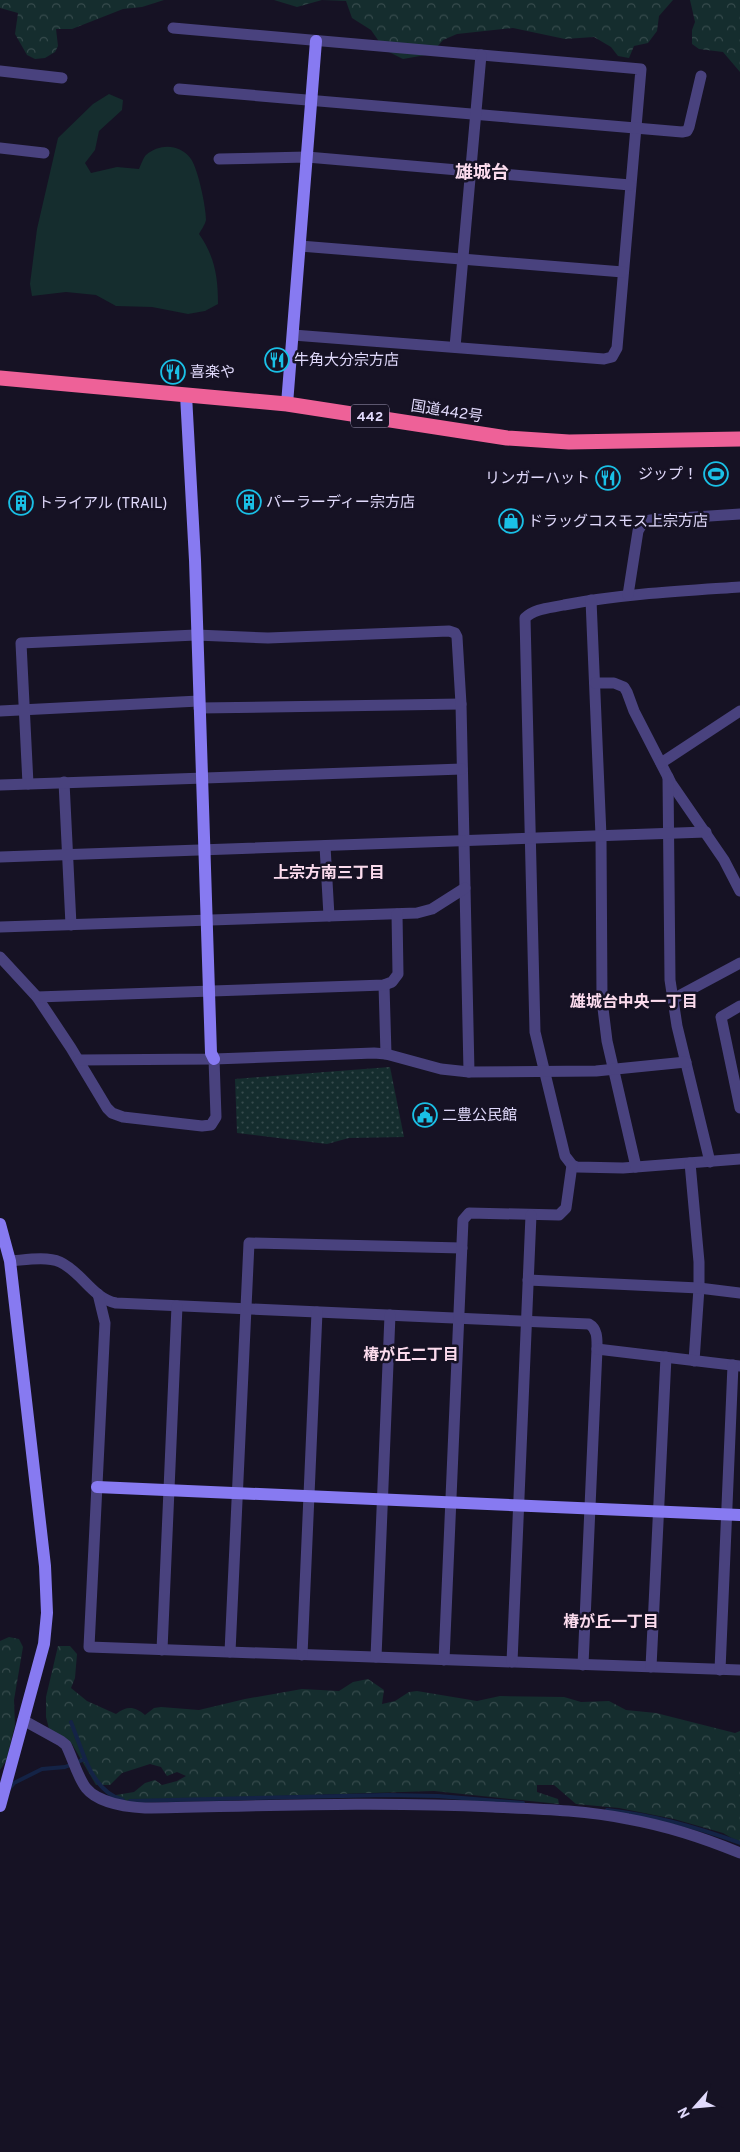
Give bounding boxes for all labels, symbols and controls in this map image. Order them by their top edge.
district label: 雄城台 [455,162,509,185]
restaurant icon: 牛角大分宗方店 [264,347,290,373]
place label: 牛角大分宗方店 [294,352,399,371]
restaurant icon: 喜楽や [160,359,186,385]
place label: 喜楽や [190,364,235,383]
street label: 国道442号 [409,397,484,428]
road number: 442 [351,404,389,428]
sports icon: ジップ！ [703,461,729,487]
restaurant icon: リンガーハット [595,465,621,491]
place label: ジップ！ [638,466,698,485]
place label: リンガーハット [485,470,590,489]
building icon: パーラーディー宗方店 [236,489,262,515]
building icon: トライアル (TRAIL) [8,490,34,516]
place label: パーラーディー宗方店 [266,494,415,513]
place label: トライアル (TRAIL) [38,495,167,514]
shop icon: ドラッグコスモス上宗方店 [498,508,524,534]
place label: ドラッグコスモス上宗方店 [528,513,708,532]
district label: 上宗方南三丁目 [273,864,385,884]
district label: 雄城台中央一丁目 [569,992,698,1013]
public building icon: 二豊公民館 [412,1102,438,1128]
place label: 二豊公民館 [442,1107,517,1126]
district label: 椿が丘二丁目 [363,1346,459,1366]
district label: 椿が丘一丁目 [563,1613,659,1633]
north arrow [670,2082,720,2132]
text: N [675,2104,695,2121]

